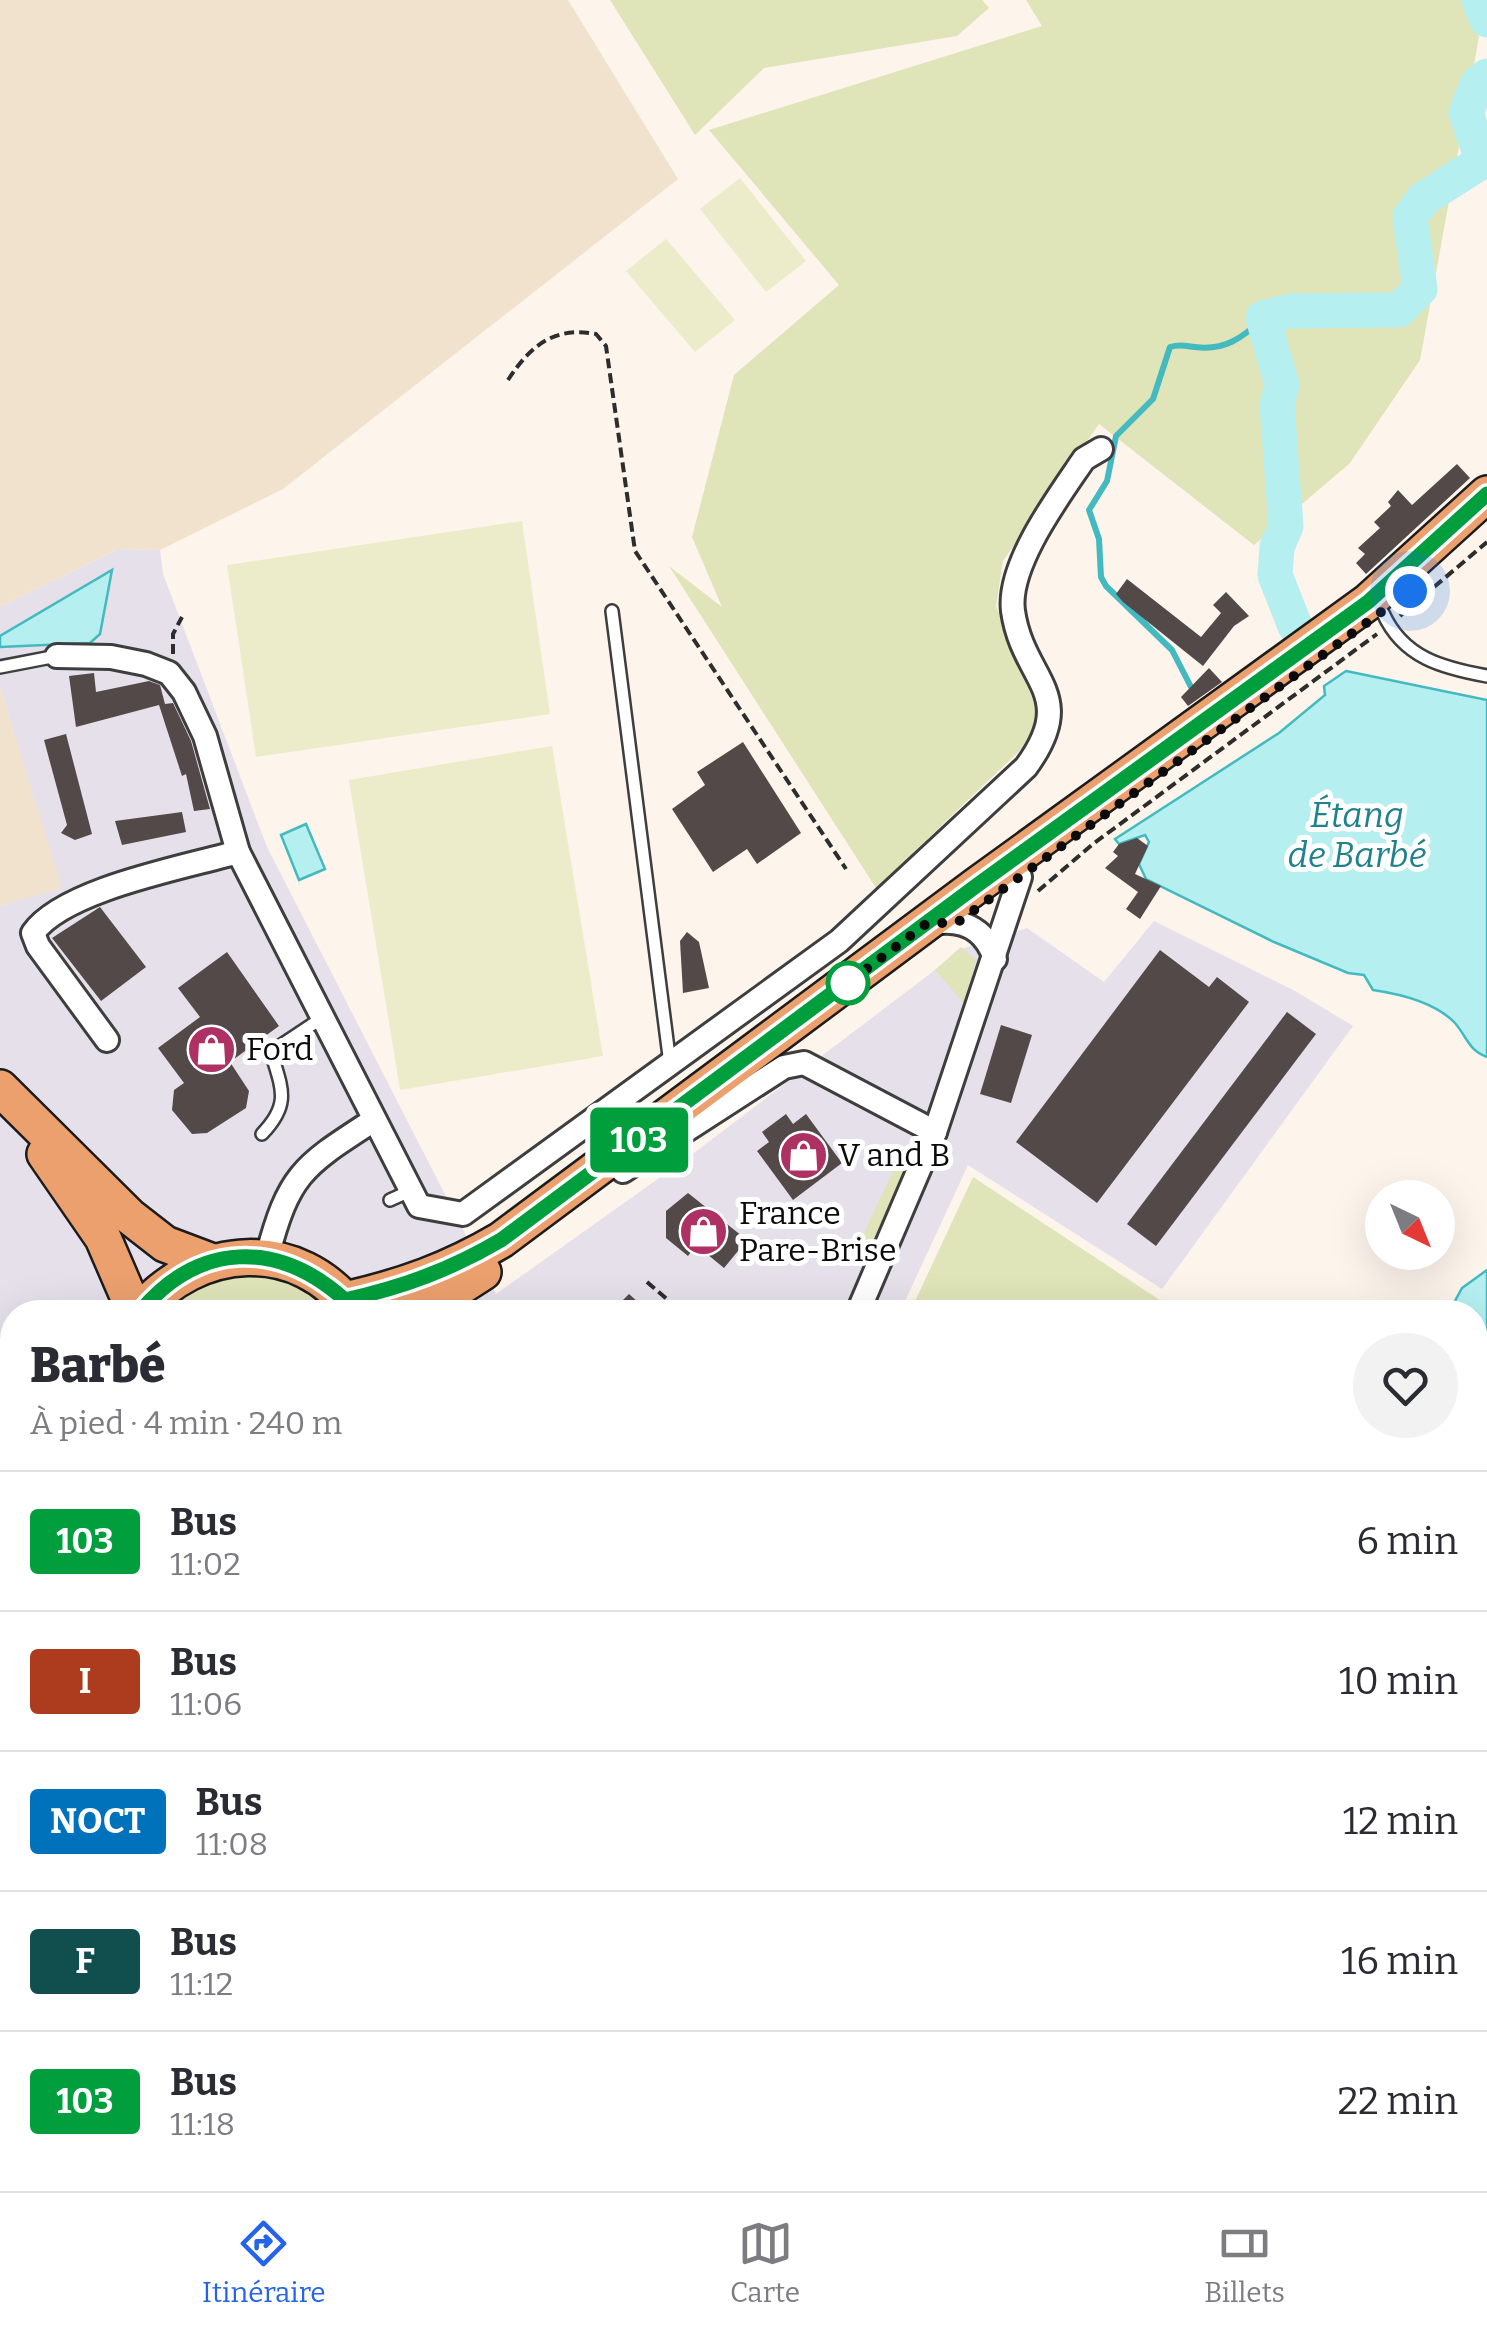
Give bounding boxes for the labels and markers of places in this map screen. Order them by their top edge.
unlabelled marker [827,962,869,1004]
shop icon: Ford [185,1023,237,1075]
place label: Ford [246,1030,313,1068]
shop icon: V and B [777,1129,829,1181]
place label: V and B [838,1136,950,1174]
place label: France Pare-Brise [739,1194,896,1269]
shop icon: France Pare-Brise [678,1205,730,1257]

